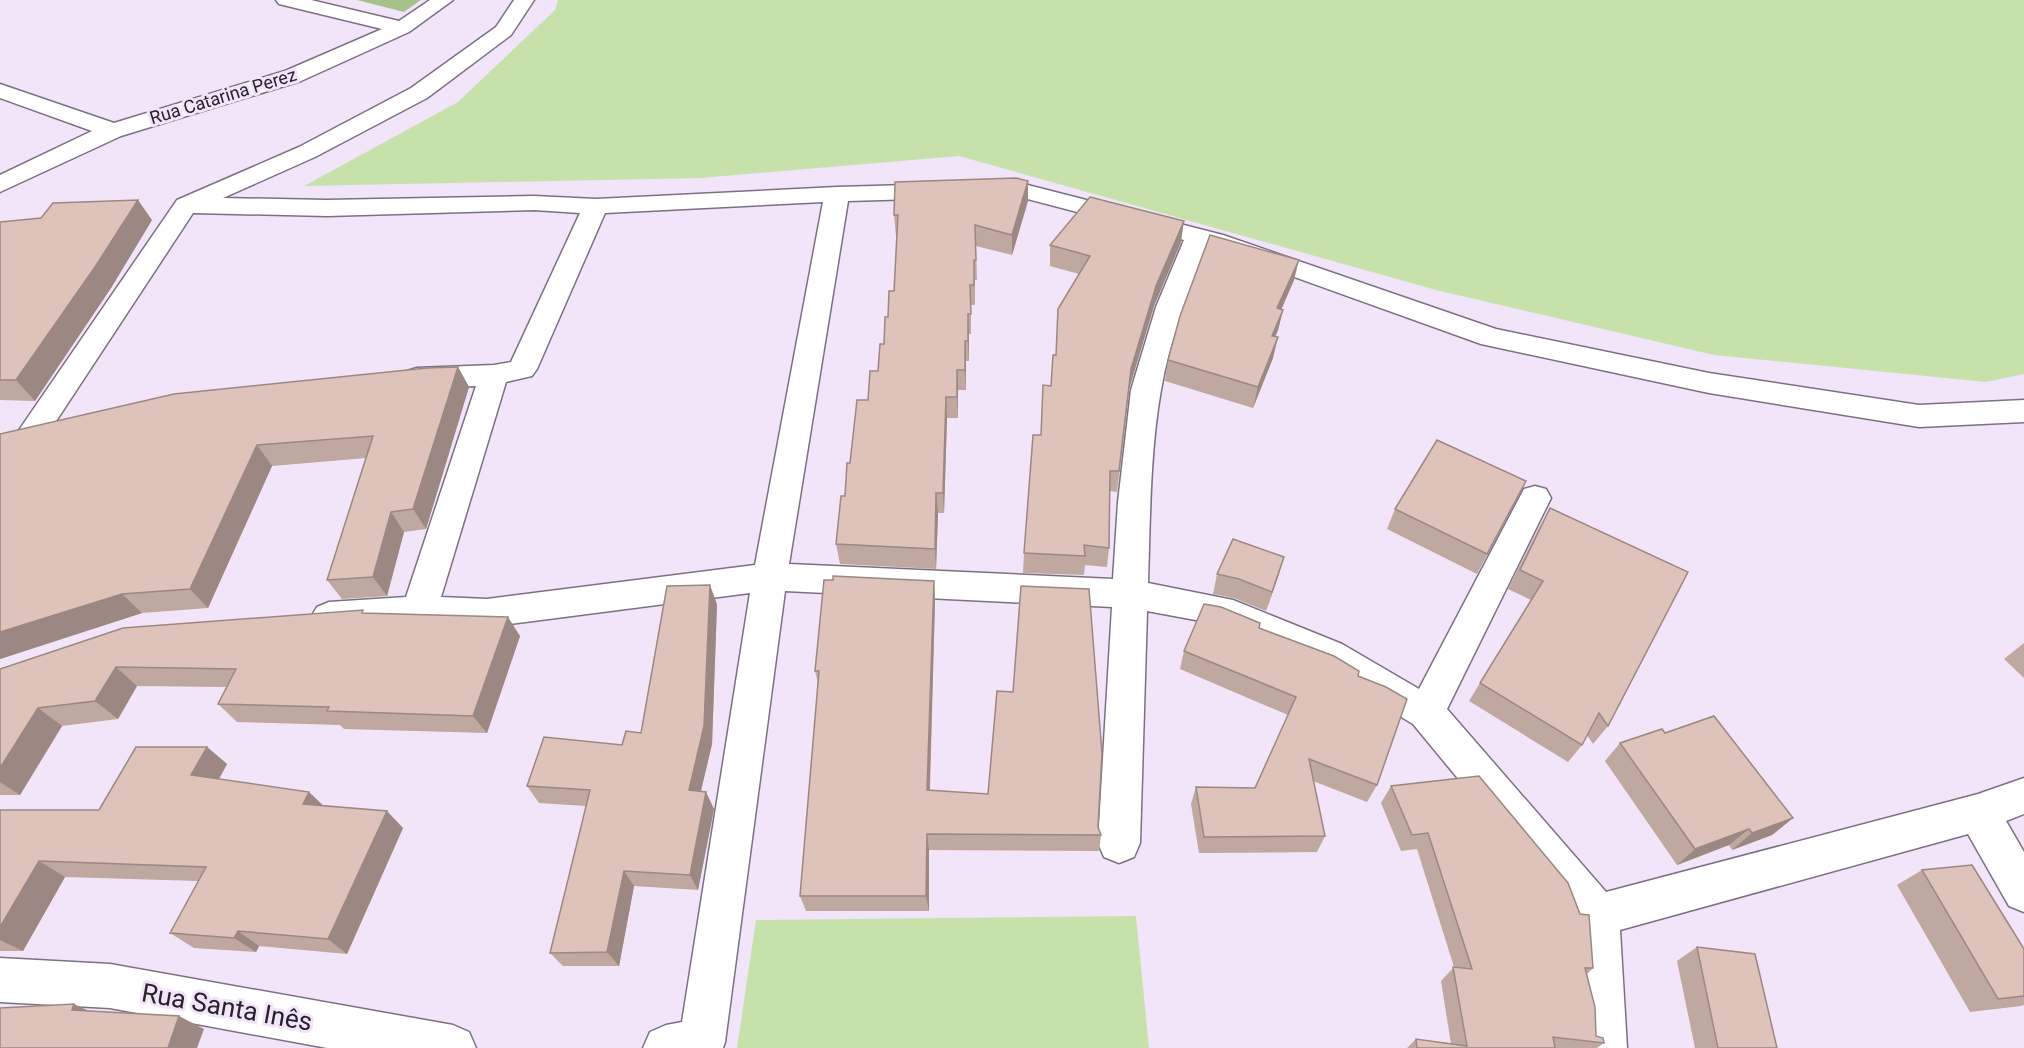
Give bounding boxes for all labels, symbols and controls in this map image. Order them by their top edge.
street label: Rua Catarina Perez [147,64,299,128]
street label: Rua Santa Inês [139,977,315,1037]

